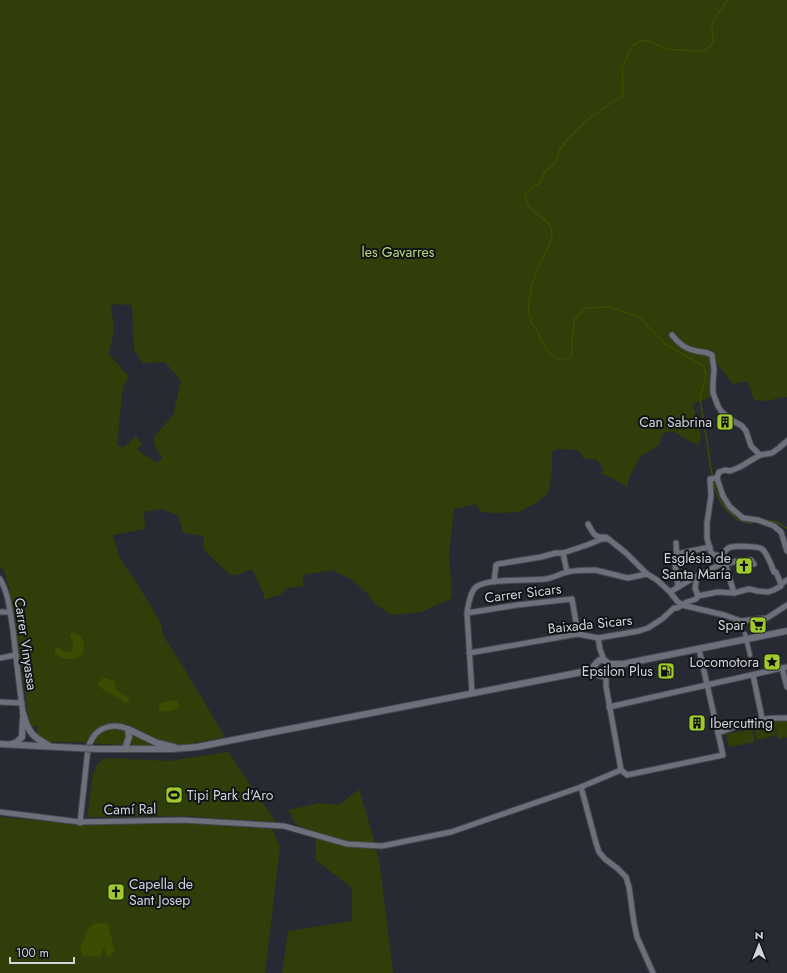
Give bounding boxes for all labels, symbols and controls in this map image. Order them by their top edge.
park label: les Gavarres [362,242,435,262]
place label: Can Sabrina [639,412,712,432]
building icon: Can Sabrina [715,412,735,432]
place label: Església de Santa María [662,548,731,584]
church icon: Església de Santa María [734,556,754,576]
street label: Carrer Sicars [484,578,563,608]
street label: Carrer Vinyassa [10,597,42,691]
street label: Baixada Sicars [547,610,634,638]
place label: Spar [718,615,745,635]
supermarket icon: Spar [748,615,768,635]
place label: Locomotora [690,652,759,672]
place icon: Locomotora [762,652,782,672]
place label: Epsilon Plus [582,661,653,681]
fuel station icon: Epsilon Plus [656,661,676,681]
building icon: Ibercutting [687,713,707,733]
place label: Ibercutting [710,713,773,733]
sports icon: Tipi Park d'Aro [164,785,184,805]
place label: Tipi Park d'Aro [187,785,274,805]
street label: Camí Ral [103,799,157,819]
place label: Capella de Sant Josep [129,874,193,910]
church icon: Capella de Sant Josep [106,882,126,902]
north arrow [739,925,779,965]
text: N [755,927,763,943]
scale bar [10,939,74,965]
text: 100 m [16,944,49,962]

